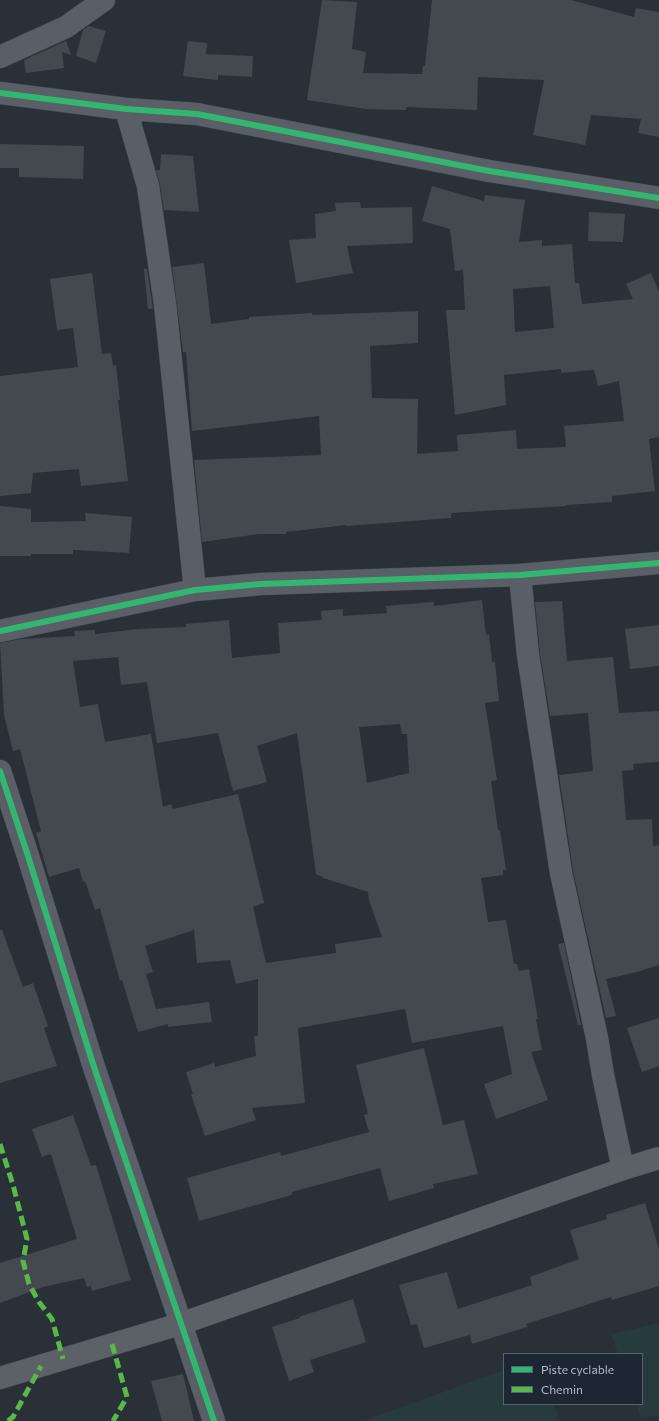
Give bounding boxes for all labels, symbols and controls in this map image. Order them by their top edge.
legend [503,1353,643,1405]
text: Piste cyclable [541,1362,614,1376]
text: Chemin [541,1382,583,1396]

